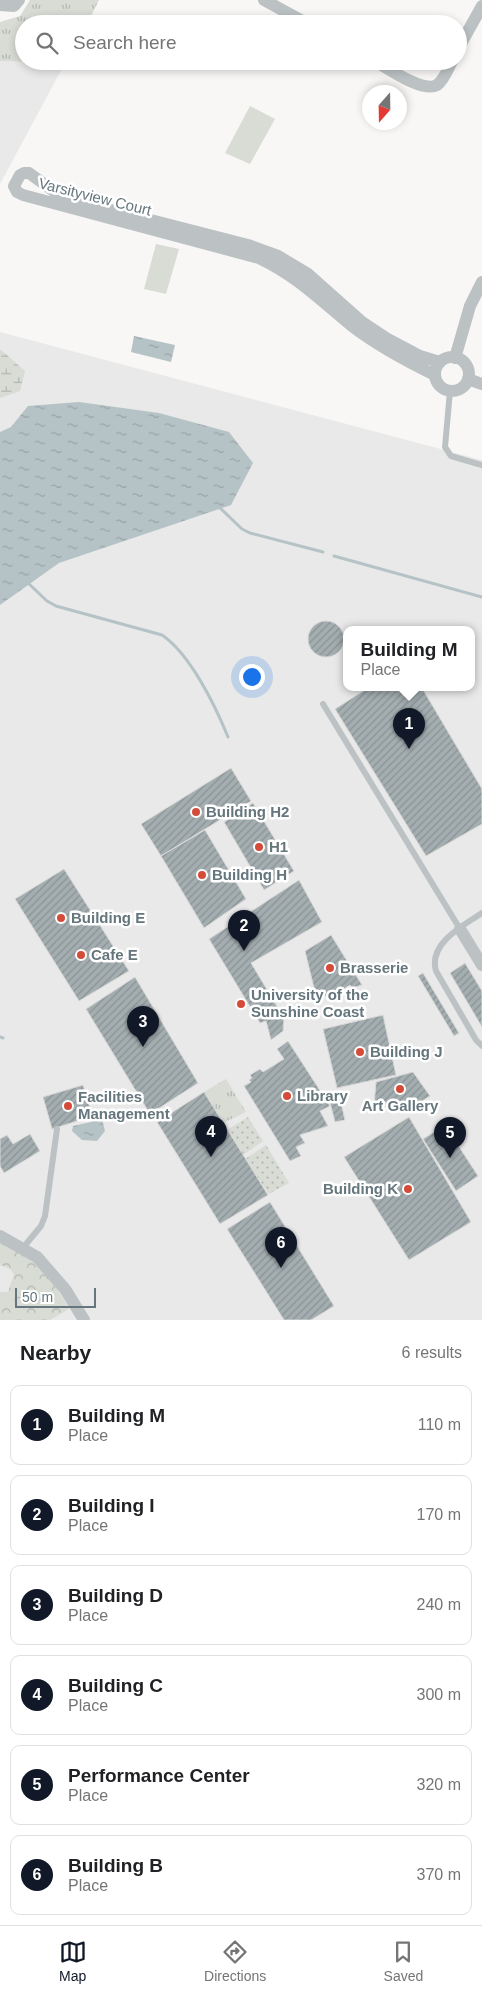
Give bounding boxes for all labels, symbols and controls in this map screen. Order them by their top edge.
search box [15,15,467,70]
icon: search [33,29,61,57]
text: Search here [73,32,177,53]
north arrow [362,85,407,130]
street label: Varsityview Court [37,174,154,219]
popup [343,626,475,691]
text: Building M [360,639,458,660]
text: Place [360,661,400,678]
your location [239,664,265,690]
pin: 1 [393,708,425,749]
place label: Building H2 [206,803,289,820]
marker: Building H2 [190,806,202,818]
place label: H1 [269,838,288,855]
marker: H1 [253,841,265,853]
place label: Building H [212,866,287,883]
marker: Building H [196,869,208,881]
place label: Building E [71,909,145,926]
pin: 2 [228,910,260,951]
marker: Building E [55,912,67,924]
place label: Cafe E [91,946,138,963]
marker: Cafe E [75,949,87,961]
place label: Brasserie [340,959,408,976]
marker: Brasserie [324,962,336,974]
place label: University of the Sunshine Coast [251,986,369,1020]
marker: University of the Sunshine Coast [235,998,247,1010]
pin: 3 [127,1006,159,1047]
place label: Building J [370,1043,443,1060]
marker: Building J [354,1046,366,1058]
marker: Art Gallery [394,1083,406,1095]
place label: Library [297,1087,349,1104]
place label: Facilities Management [78,1088,170,1122]
marker: Library [281,1090,293,1102]
place label: Art Gallery [362,1097,439,1114]
marker: Facilities Management [62,1100,74,1112]
pin: 4 [195,1116,227,1157]
pin: 5 [434,1117,466,1158]
place label: Building K [323,1180,398,1197]
marker: Building K [402,1183,414,1195]
pin: 6 [265,1227,297,1268]
scale bar [15,1285,96,1308]
text: 50 m [22,1289,53,1305]
text: Nearby [20,1341,91,1364]
text: 6 results [402,1344,462,1361]
text: Building M [68,1405,165,1426]
text: 1 [33,1416,41,1433]
text: 110 m [418,1416,461,1433]
text: Place [68,1427,108,1444]
text: Building I [68,1495,155,1516]
text: 2 [33,1506,41,1523]
text: 170 m [417,1506,461,1523]
text: Place [68,1517,108,1534]
text: Building D [68,1585,163,1606]
text: 3 [33,1596,41,1613]
text: 240 m [417,1596,461,1613]
text: Place [68,1607,108,1624]
text: Building C [68,1675,163,1696]
text: 4 [33,1686,41,1703]
text: 300 m [417,1686,461,1703]
text: Place [68,1697,108,1714]
text: Performance Center [68,1765,250,1786]
text: 5 [33,1776,41,1793]
text: 320 m [417,1776,461,1793]
text: Place [68,1787,108,1804]
text: Building B [68,1855,163,1876]
text: 6 [33,1866,41,1883]
text: 370 m [417,1866,461,1883]
text: Place [68,1877,108,1894]
tab: Map [59,1938,87,1984]
tab: Directions [204,1938,266,1984]
tab: Saved [384,1938,423,1984]

